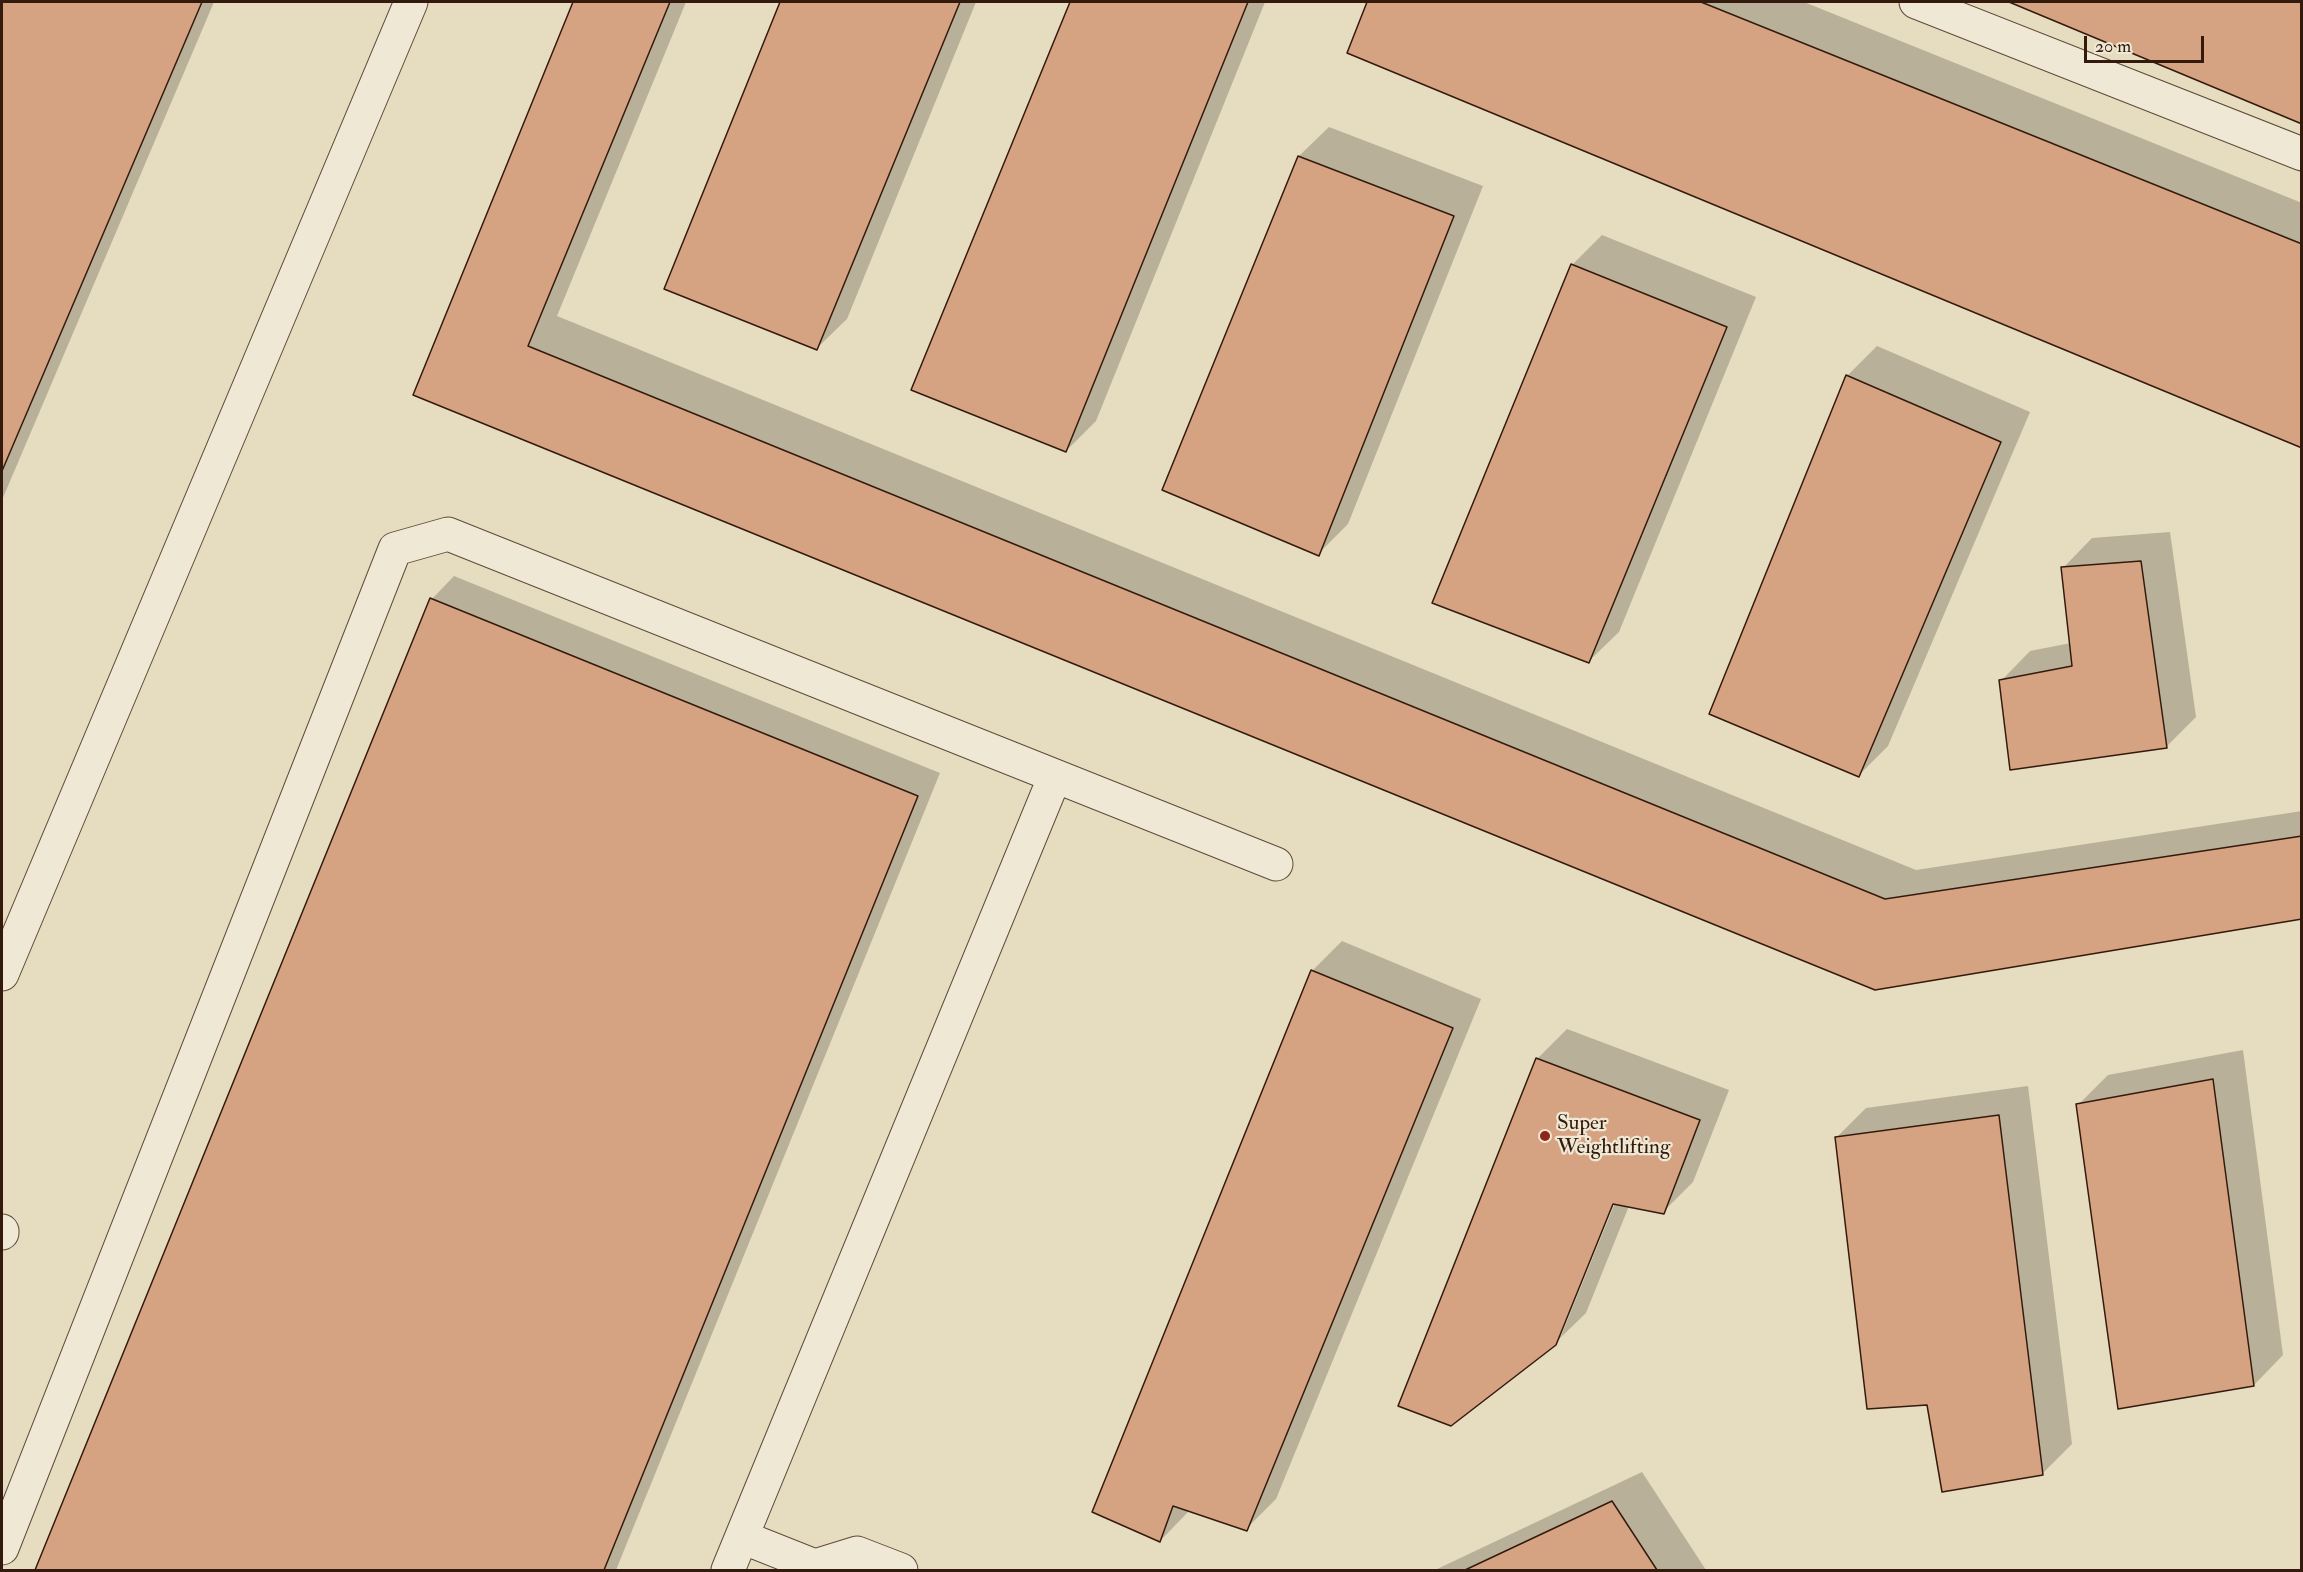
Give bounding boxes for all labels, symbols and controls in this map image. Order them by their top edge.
scale bar [2087,24,2207,62]
text: 20 m [2095,35,2131,58]
place label: Super Weightlifting [1557,1111,1670,1161]
marker: Super Weightlifting [1538,1129,1552,1143]

